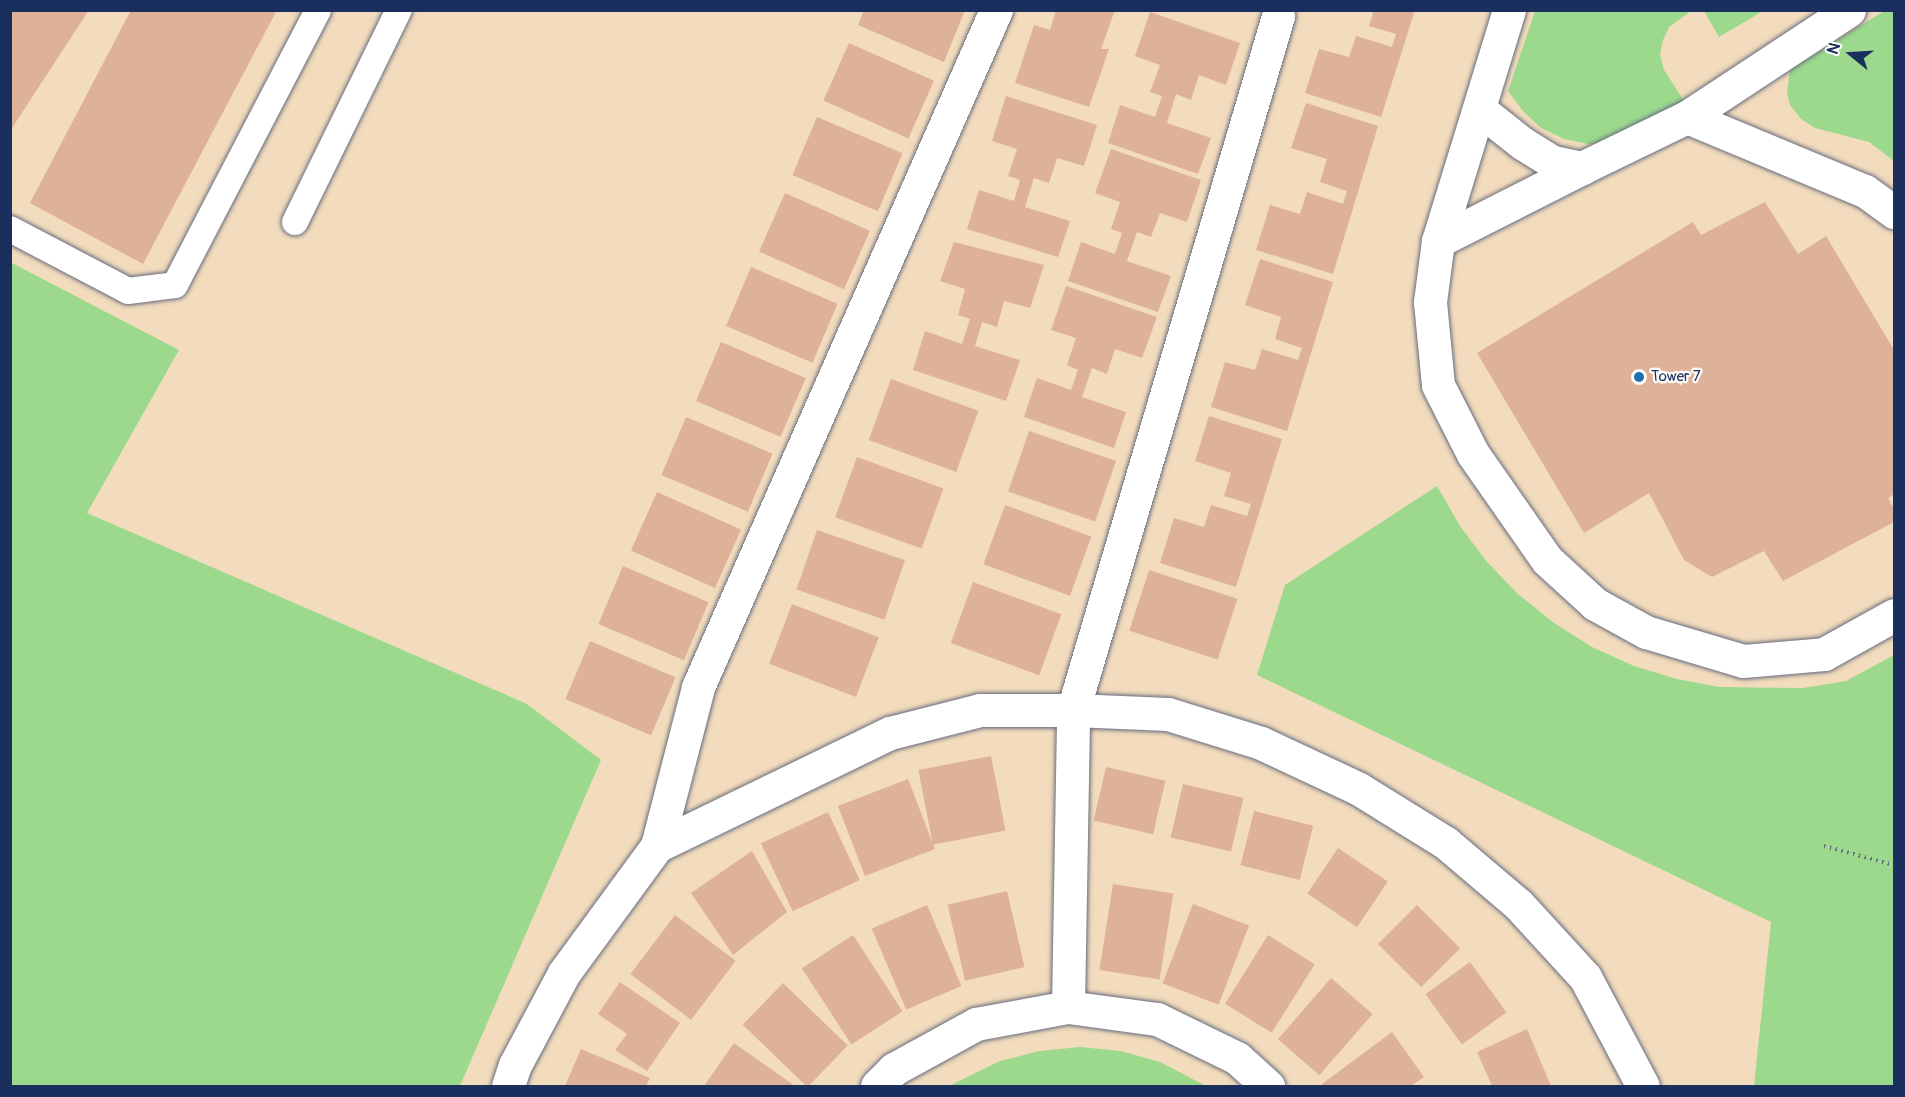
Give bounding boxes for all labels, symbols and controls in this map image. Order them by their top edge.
north arrow [1821,24,1881,84]
text: N [1823,40,1845,57]
place label: Tower 7 [1651,368,1701,386]
marker: Tower 7 [1632,370,1646,384]

